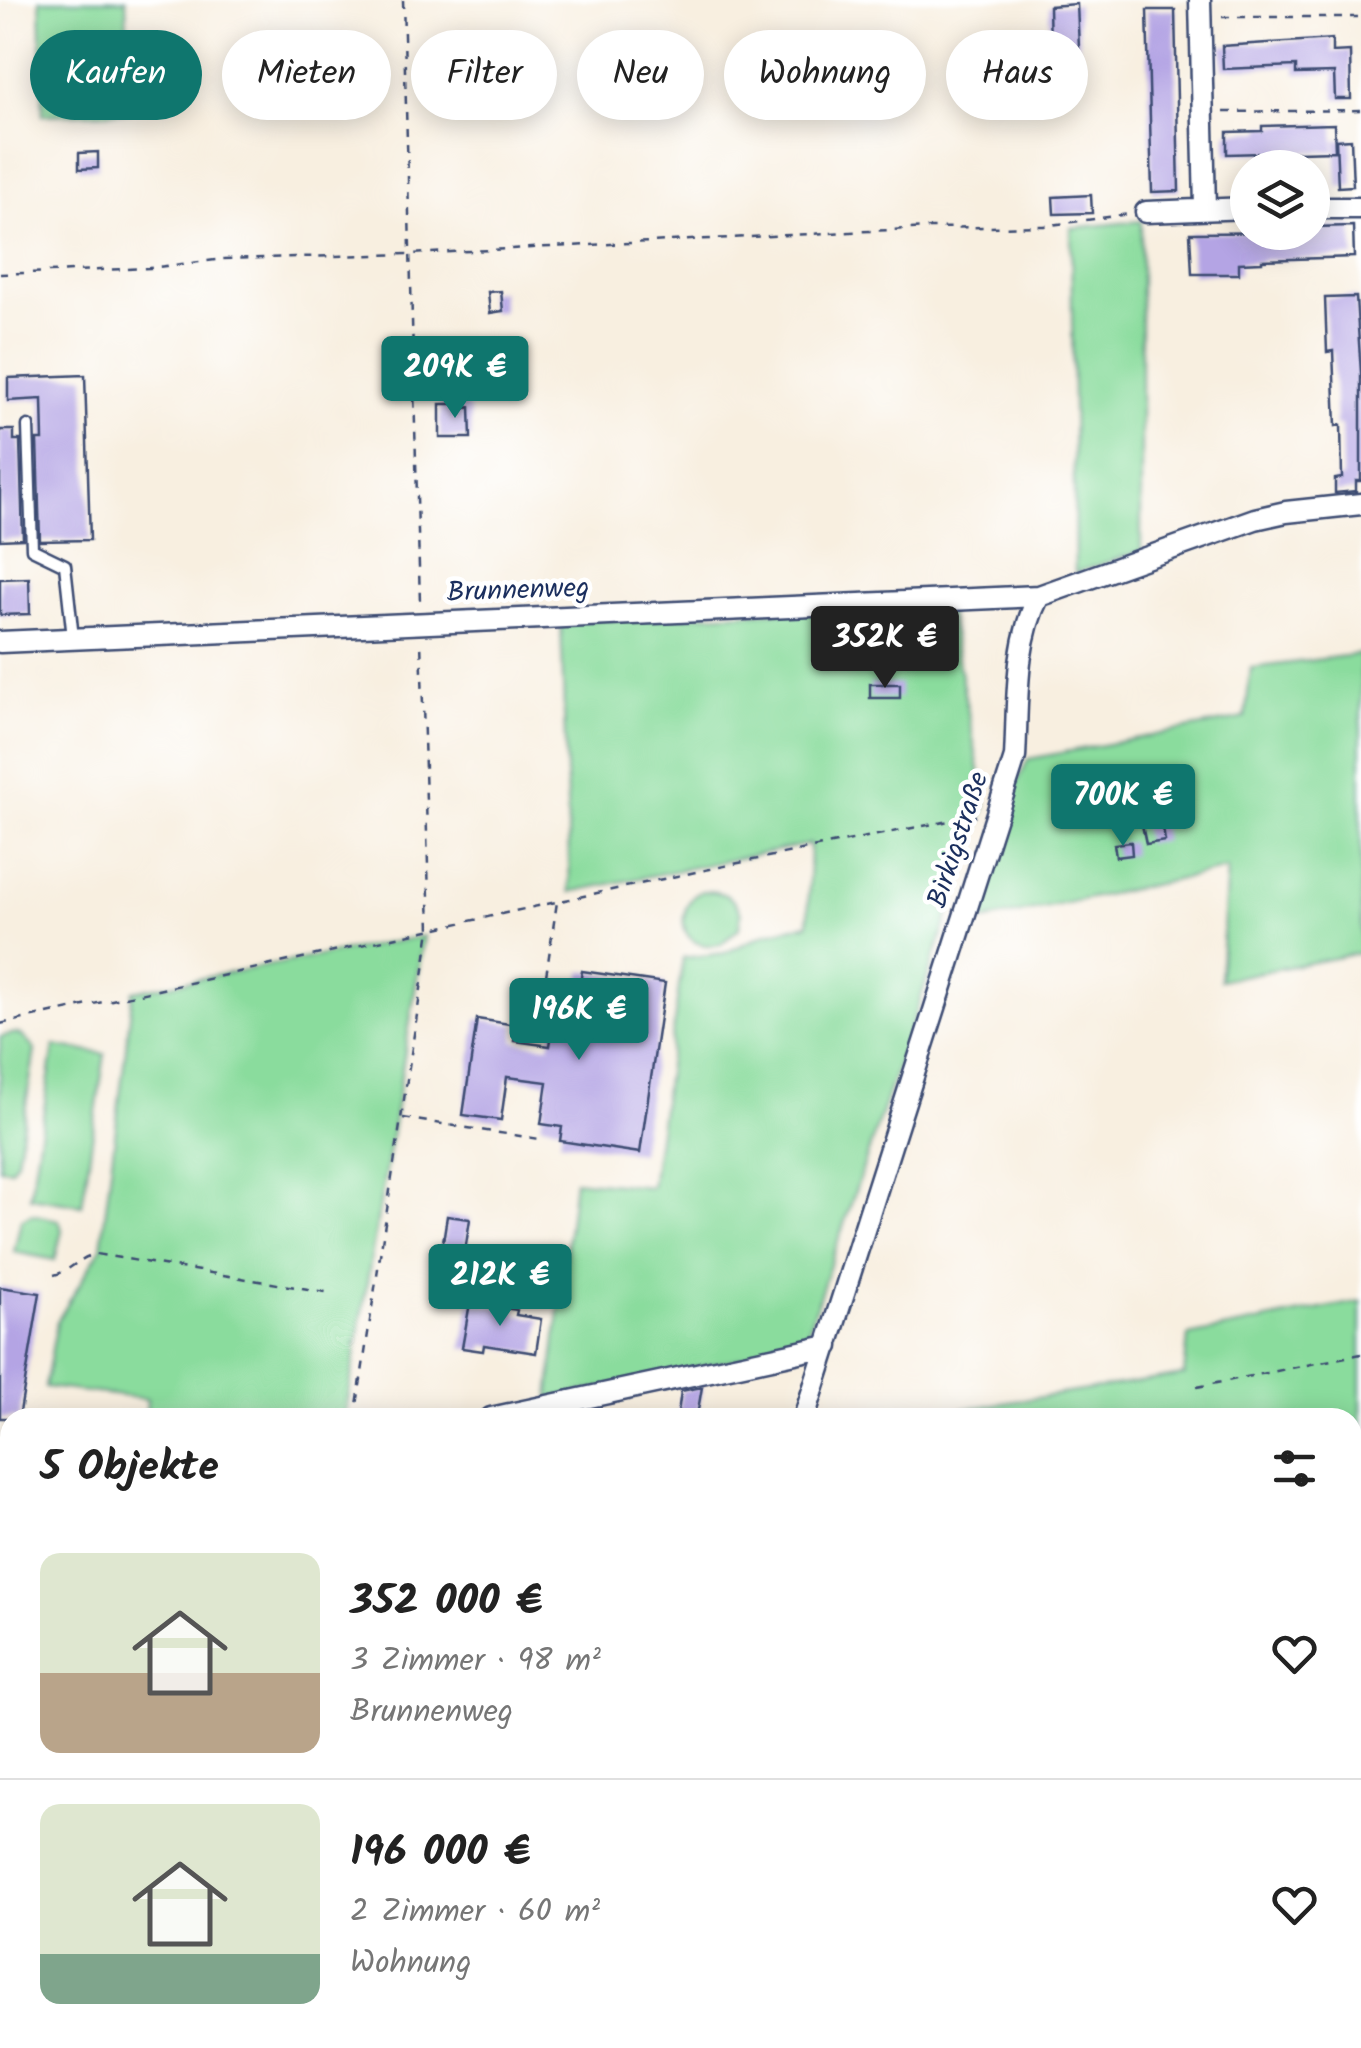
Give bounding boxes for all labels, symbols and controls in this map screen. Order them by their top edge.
chip: Kaufen [30,30,202,120]
chip: Mieten [222,30,391,120]
chip: Filter [411,30,557,120]
chip: Neu [577,30,704,120]
chip: Wohnung [724,30,926,120]
chip: Haus [946,30,1088,120]
map controls [1230,150,1330,250]
button: layers [1230,150,1330,250]
pin: 209K € [374,336,536,421]
text: 209K € [403,343,507,394]
street label: Brunnenweg [446,566,590,616]
pin: 352K € [804,606,966,691]
text: 352K € [833,613,937,664]
pin: 700K € [1042,764,1204,849]
street label: Birkigstraße [916,766,1002,914]
text: 700K € [1073,771,1173,822]
pin: 196K € [498,978,660,1063]
text: 196K € [531,985,627,1036]
pin: 212K € [419,1244,581,1329]
text: 212K € [451,1251,549,1302]
text: 5 Objekte [40,1435,219,1502]
icon: filters [1267,1441,1322,1496]
text: 352 000 € [350,1569,542,1636]
icon: home [120,1593,240,1713]
icon: heart [1267,1626,1322,1681]
text: 3 Zimmer · 98 m² [350,1636,601,1687]
text: Brunnenweg [350,1687,513,1738]
text: 196 000 € [350,1820,530,1887]
icon: home [120,1844,240,1964]
icon: heart [1267,1877,1322,1932]
text: 2 Zimmer · 60 m² [350,1887,600,1938]
text: Wohnung [350,1938,471,1989]

